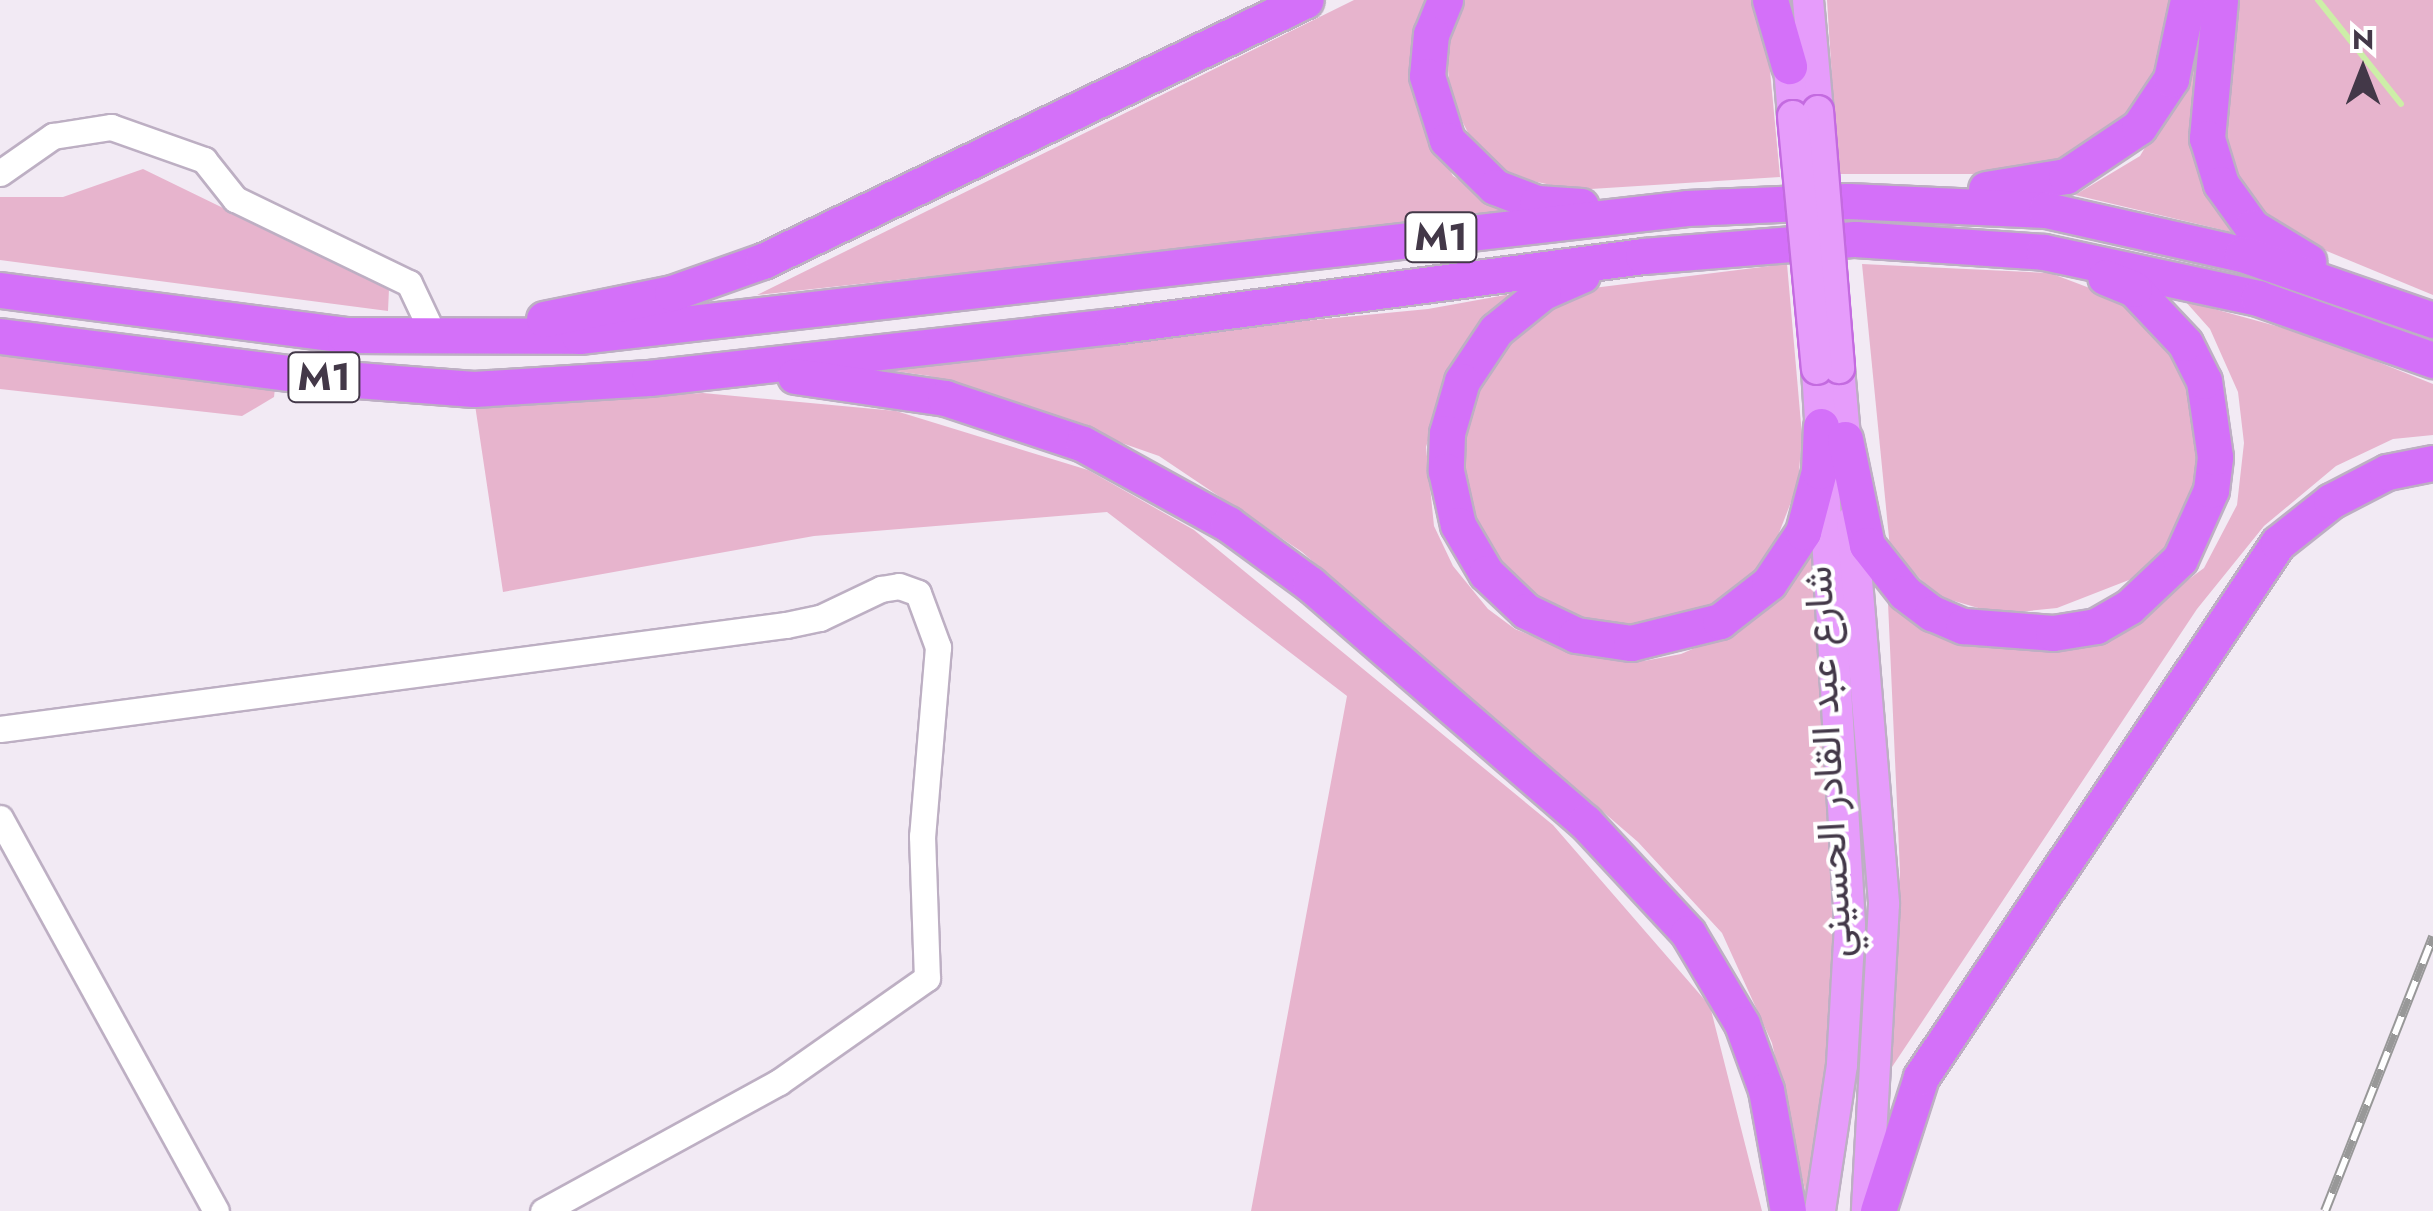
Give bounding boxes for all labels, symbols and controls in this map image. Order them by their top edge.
text: N [2352,19,2374,60]
north arrow [2313,20,2413,120]
road number: M1 [1404,204,1478,270]
road number: M1 [286,344,362,410]
street label: شارع عبد القادر الحسيني [1793,565,1861,959]

